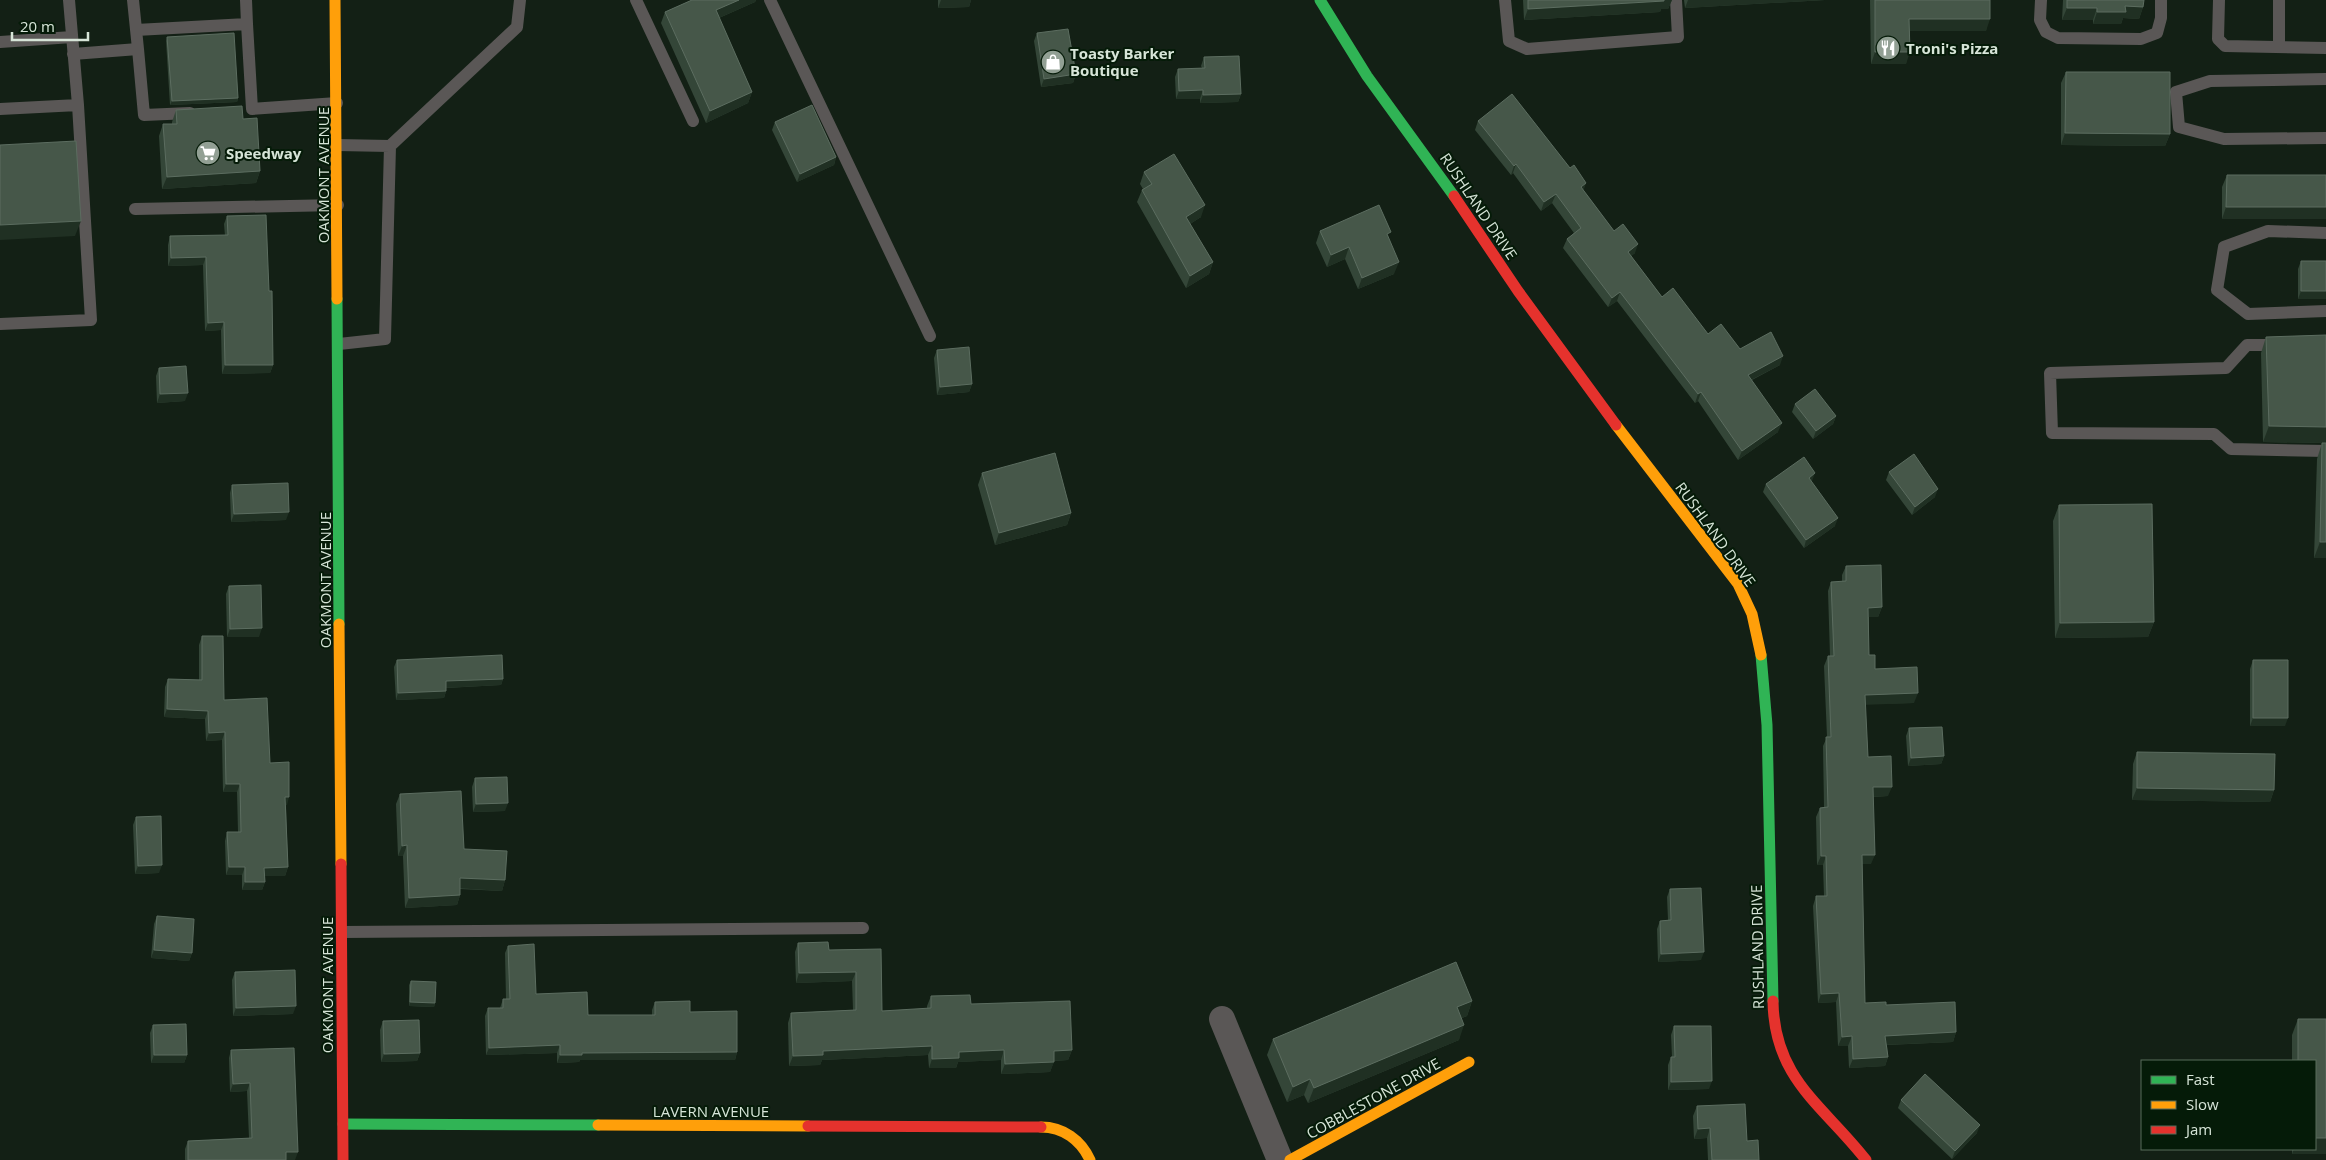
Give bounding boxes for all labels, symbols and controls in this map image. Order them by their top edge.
scale bar [12,10,89,42]
text: 20 m [20,16,55,36]
restaurant icon: Troni's Pizza [1875,35,1901,61]
place label: Troni's Pizza [1906,38,1998,58]
place label: Toasty Barker Boutique [1070,43,1175,80]
shop icon: Toasty Barker Boutique [1040,49,1066,75]
street label: OAKMONT AVENUE [313,107,333,243]
supermarket icon: Speedway [195,140,221,166]
place label: Speedway [226,143,302,163]
street label: RUSHLAND DRIVE [1436,149,1522,263]
street label: RUSHLAND DRIVE [1671,478,1761,590]
street label: OAKMONT AVENUE [315,512,335,648]
street label: RUSHLAND DRIVE [1746,885,1768,1009]
street label: OAKMONT AVENUE [317,917,337,1053]
street label: COBBLESTONE DRIVE [1303,1053,1443,1143]
legend [2141,1060,2316,1150]
text: Fast [2186,1069,2215,1089]
text: Slow [2186,1094,2219,1114]
street label: LAVERN AVENUE [653,1101,769,1121]
text: Jam [2184,1119,2212,1139]

